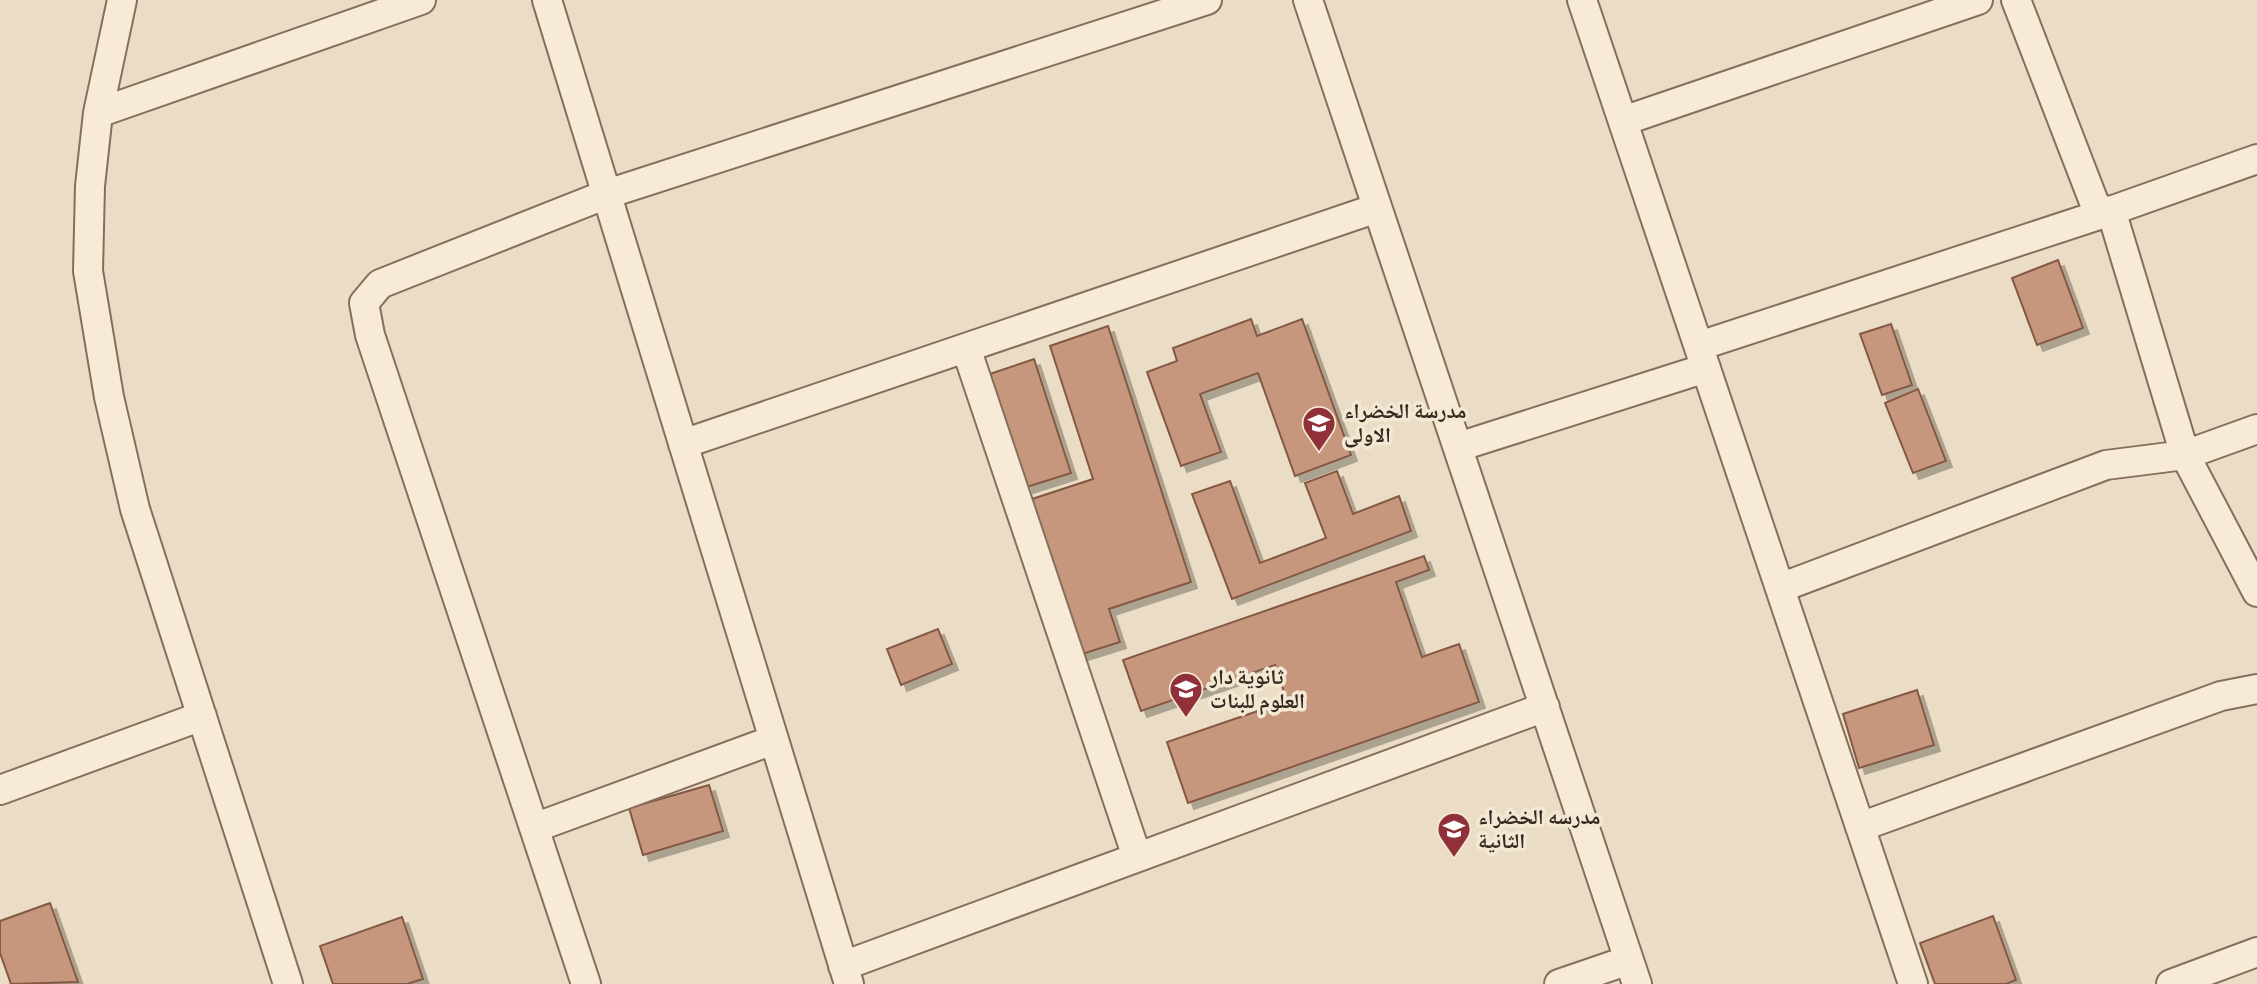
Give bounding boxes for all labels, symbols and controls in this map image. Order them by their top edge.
place label: مدرسة الخضراء الاولى [1344,393,1467,448]
school or university icon: مدرسة الخضراء الاولى [1300,404,1338,453]
place label: ثانوية دار العلوم للبنات [1209,659,1305,715]
school or university icon: ثانوية دار العلوم للبنات [1167,670,1205,719]
place label: مدرسه الخضراء الثانية [1478,799,1601,854]
school or university icon: مدرسه الخضراء الثانية [1435,810,1473,859]

